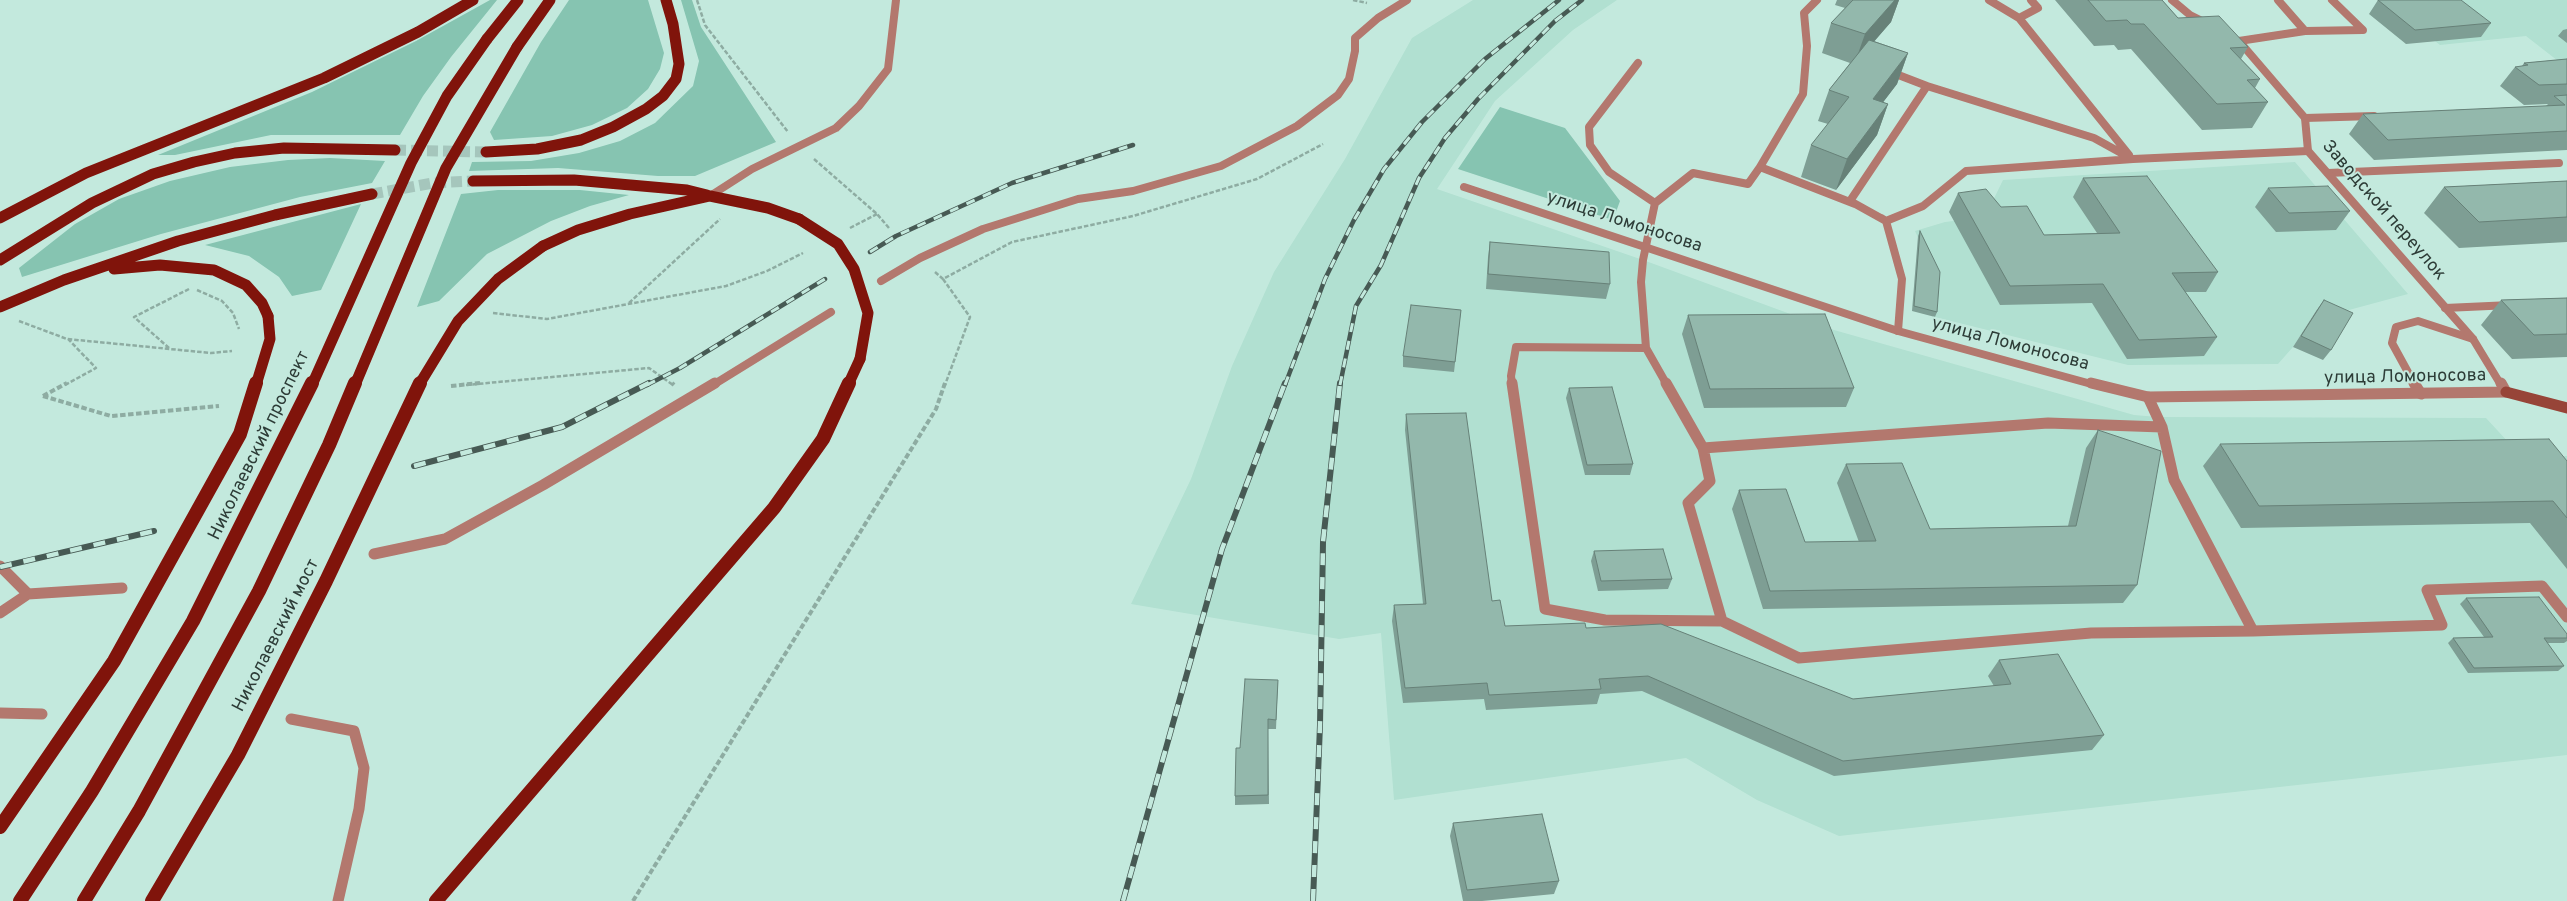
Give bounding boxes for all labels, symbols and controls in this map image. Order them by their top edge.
street label: Заводской переулок [2316,137,2450,285]
street label: улица Ломоносова [1543,188,1705,258]
street label: улица Ломоносова [1929,314,2091,376]
street label: Николаевский проспект [205,348,315,544]
street label: улица Ломоносова [2324,366,2486,390]
street label: Николаевский мост [229,556,325,716]

